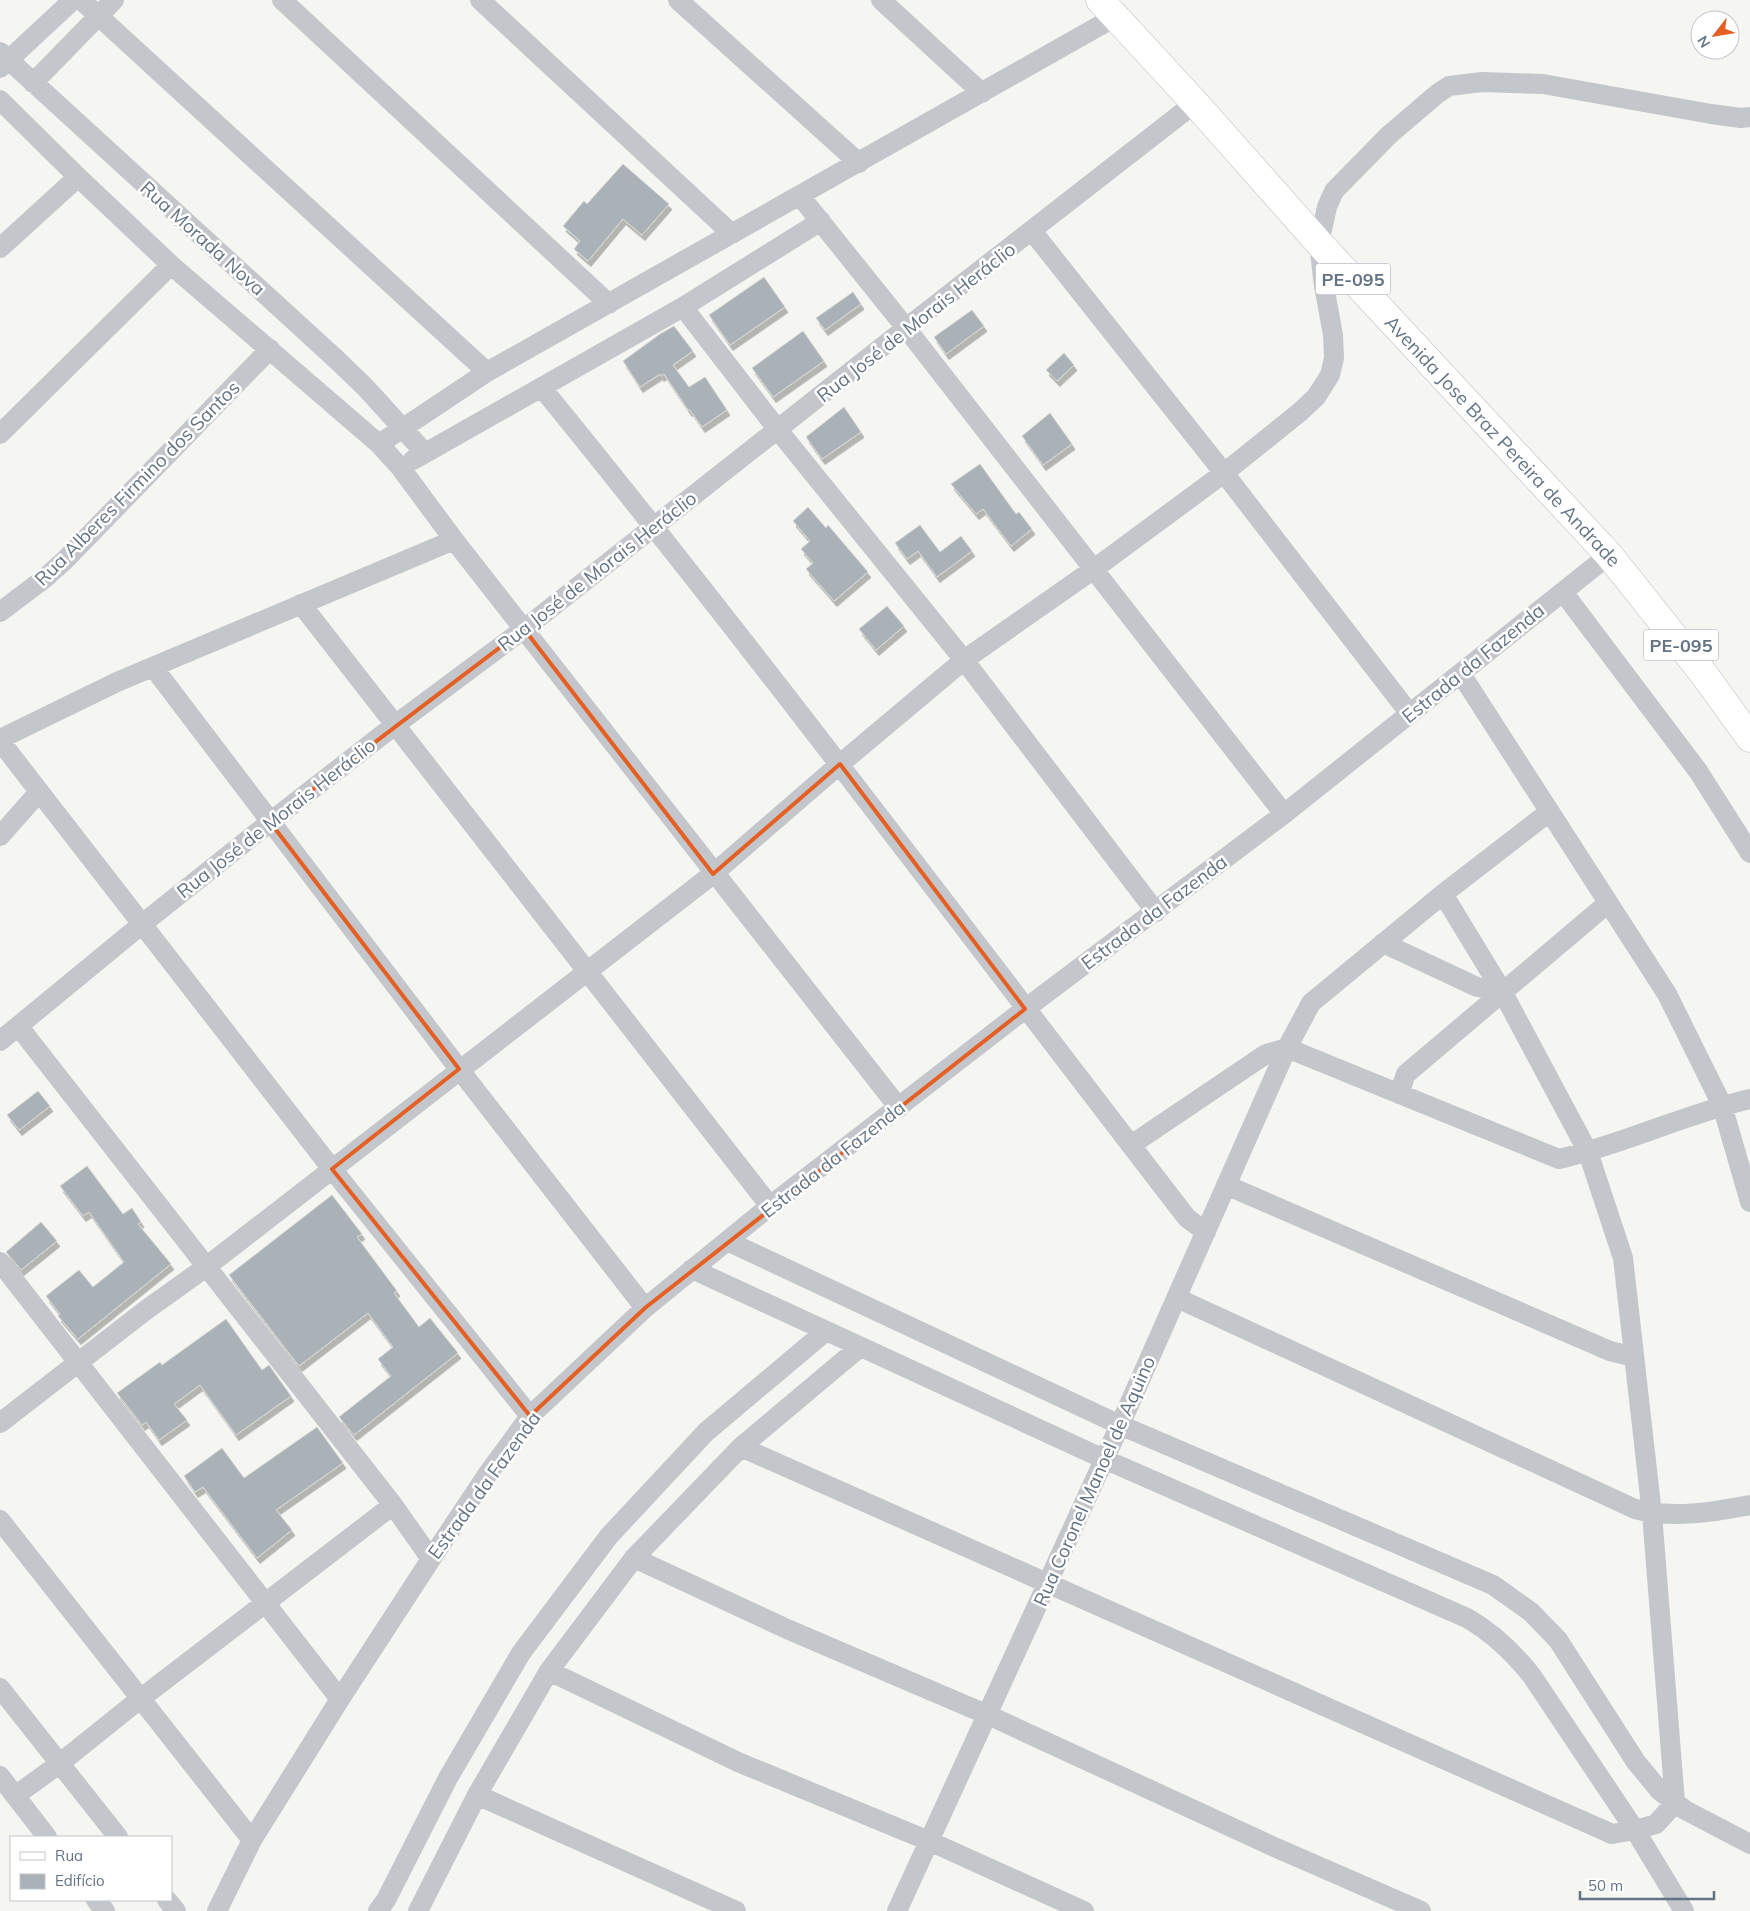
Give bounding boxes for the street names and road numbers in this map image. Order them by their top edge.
street label: Rua Morada Nova [136,176,270,300]
street label: Rua José de Morais Heráclio [812,237,1020,407]
road number: PE-095 [1316,264,1390,294]
street label: Avenida Jose Braz Pereira de Andrade [1380,310,1626,572]
street label: Rua Alberes Firmino dos Santos [29,375,245,591]
street label: Rua José de Morais Heráclio [493,486,701,656]
street label: Estrada da Fazenda [1397,598,1549,728]
road number: PE-095 [1644,630,1718,660]
street label: Rua José de Morais Heráclio [172,733,380,903]
street label: Estrada da Fazenda [1076,849,1232,975]
street label: Estrada da Fazenda [756,1095,910,1223]
street label: Rua Coronel Manoel de Aquino [1028,1352,1160,1610]
street label: Estrada da Fazenda [422,1407,546,1563]

